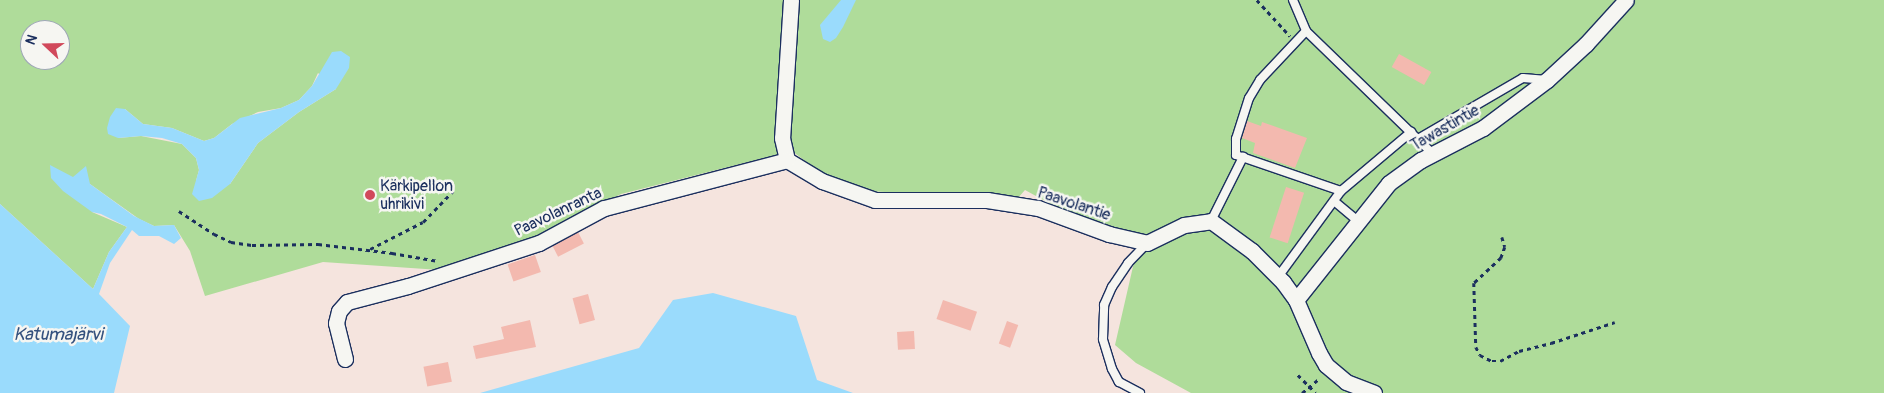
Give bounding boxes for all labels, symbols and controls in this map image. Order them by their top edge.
north arrow [20,20,70,70]
text: N [22,32,41,47]
street label: Tawastintie [1407,101,1483,155]
place label: Kärkipellon uhrikivi [380,176,453,214]
street label: Paavolanranta [511,183,605,241]
street label: Paavolantie [1035,183,1113,225]
marker: Kärkipellon uhrikivi [364,189,376,201]
water label: Katumajärvi [13,324,103,346]

